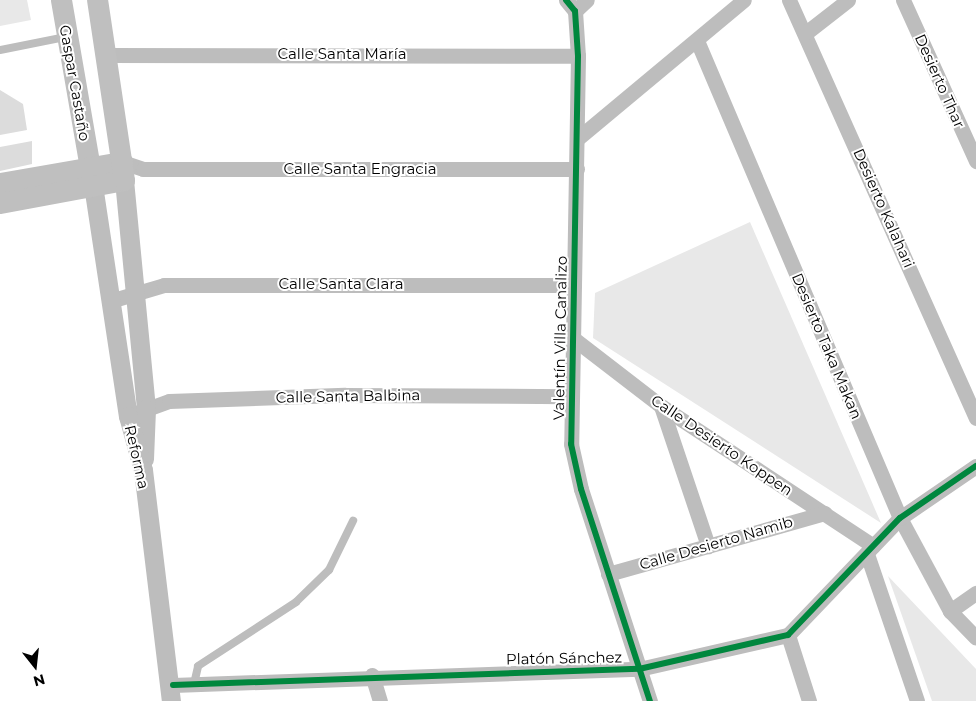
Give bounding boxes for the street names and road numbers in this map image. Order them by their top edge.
street label: Gaspar Castaño [56,24,94,142]
street label: Desierto Thar [911,31,969,131]
street label: Calle Santa María [277,45,407,63]
street label: Desierto Kalahari [850,146,918,270]
street label: Calle Santa Engracia [283,160,437,178]
street label: Valentín Villa Canalizo [550,256,570,420]
street label: Desierto Taka Makan [788,270,866,422]
street label: Calle Santa Clara [279,275,403,293]
street label: Calle Santa Balbina [276,386,420,406]
street label: Calle Desierto Koppen [648,391,796,499]
street label: Reforma [121,423,153,491]
street label: Calle Desierto Namib [637,512,795,574]
street label: Platón Sánchez [506,648,622,668]

